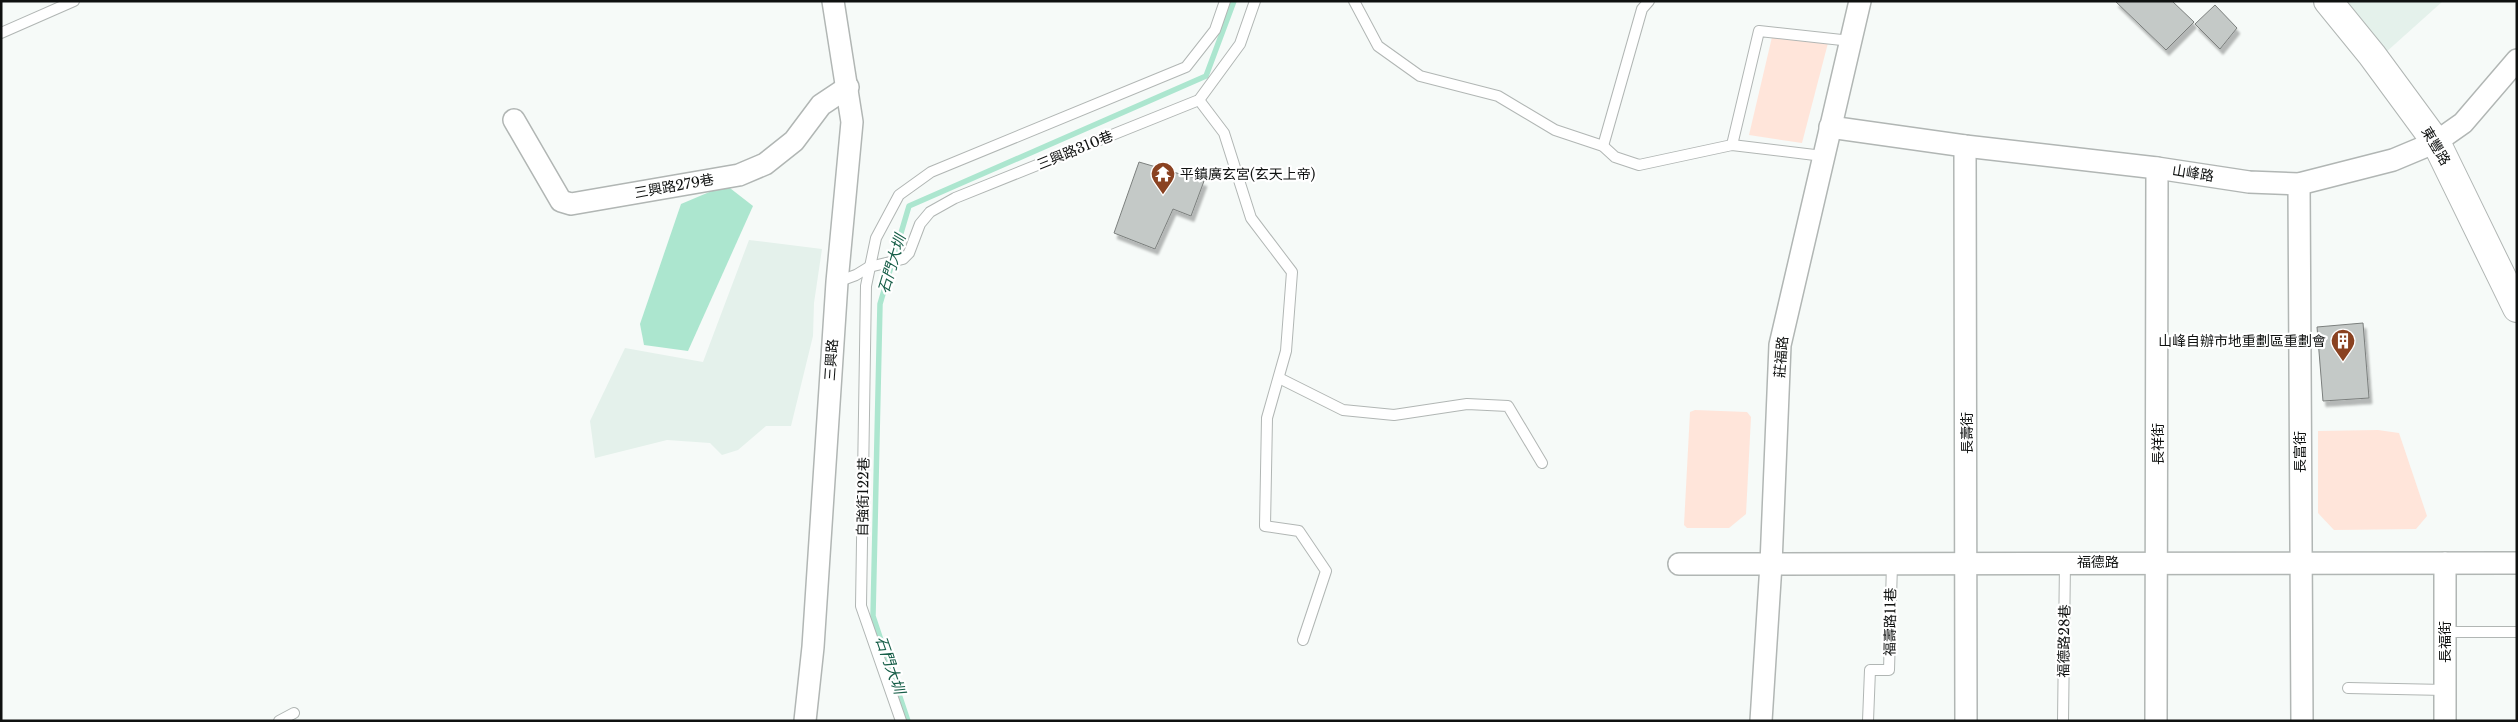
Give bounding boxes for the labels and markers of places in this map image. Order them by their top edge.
temple icon: 平鎮廣玄宮(玄天上帝) [1150,161,1176,195]
place label: 平鎮廣玄宮(玄天上帝) [1180,165,1315,183]
building icon: 山峰自辦市地重劃區重劃會 [2330,328,2356,362]
place label: 山峰自辦市地重劃區重劃會 [2158,332,2326,350]

